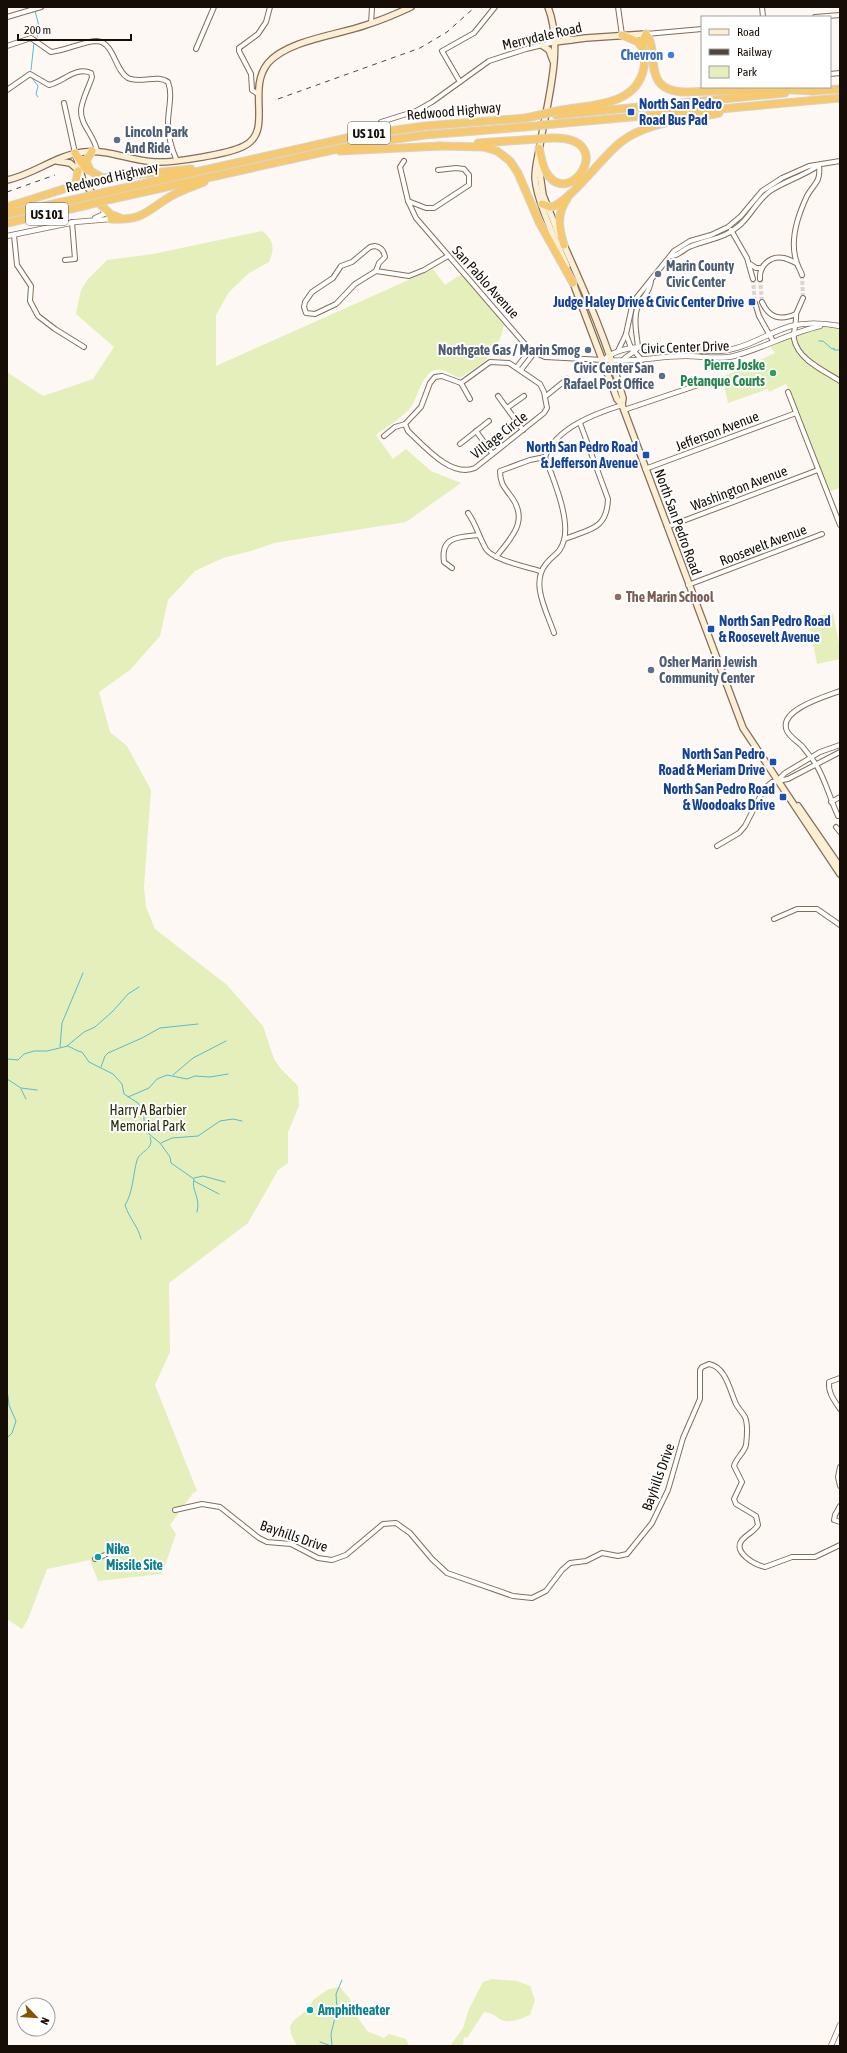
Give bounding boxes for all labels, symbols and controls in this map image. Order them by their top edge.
scale bar [18,16,131,42]
legend [701,16,831,88]
street label: Merrydale Road [501,19,583,53]
text: 200 m [24,23,51,37]
text: Road [737,25,760,39]
text: Railway [737,45,772,59]
place label: Chevron [620,47,663,63]
marker: Chevron [666,50,676,60]
text: Park [737,65,758,79]
place label: North San Pedro Road Bus Pad [639,96,722,128]
street label: Redwood Highway [406,99,502,123]
marker: North San Pedro Road Bus Pad [626,107,636,117]
road number: US 101 [348,122,390,144]
place label: Lincoln Park And Ride [124,124,189,156]
marker: Lincoln Park And Ride [112,135,122,145]
street label: Redwood Highway [64,159,160,195]
road number: US 101 [26,203,68,225]
street label: San Pablo Avenue [449,243,523,321]
place label: Marin County Civic Center [666,258,734,290]
marker: Marin County Civic Center [653,269,663,279]
place label: Judge Haley Drive & Civic Center Drive [552,294,744,310]
marker: Judge Haley Drive & Civic Center Drive [747,297,757,307]
street label: Civic Center Drive [640,337,730,357]
place label: Northgate Gas / Marin Smog [438,342,581,358]
marker: Northgate Gas / Marin Smog [583,345,593,355]
place label: Pierre Joske Petanque Courts [680,357,765,389]
place label: Civic Center San Rafael Post Office [563,360,654,392]
marker: Pierre Joske Petanque Courts [768,368,778,378]
marker: Civic Center San Rafael Post Office [657,371,667,381]
street label: Village Circle [468,408,530,462]
street label: Jefferson Avenue [673,408,761,454]
place label: North San Pedro Road & Jefferson Avenue [526,439,638,471]
marker: North San Pedro Road & Jefferson Avenue [641,450,651,460]
street label: Washington Avenue [689,462,789,514]
street label: North San Pedro Road [651,467,705,577]
street label: Roosevelt Avenue [717,521,809,569]
place label: The Marin School [626,589,714,605]
marker: The Marin School [613,592,623,602]
place label: North San Pedro Road & Roosevelt Avenue [719,613,831,645]
marker: North San Pedro Road & Roosevelt Avenue [706,624,716,634]
place label: Osher Marin Jewish Community Center [659,654,757,686]
marker: Osher Marin Jewish Community Center [646,665,656,675]
place label: North San Pedro Road & Meriam Drive [658,746,765,778]
marker: North San Pedro Road & Meriam Drive [768,757,778,767]
place label: North San Pedro Road & Woodoaks Drive [663,781,775,813]
marker: North San Pedro Road & Woodoaks Drive [778,792,788,802]
park label: Harry A Barbier Memorial Park [110,1102,187,1134]
street label: Bayhills Drive [638,1441,678,1513]
street label: Bayhills Drive [258,1517,330,1555]
place label: Nike Missile Site [106,1541,163,1573]
marker: Nike Missile Site [93,1552,103,1562]
north arrow [16,1997,56,2037]
place label: Amphitheater [317,2002,391,2018]
marker: Amphitheater [305,2005,315,2015]
text: N [38,2016,52,2027]

